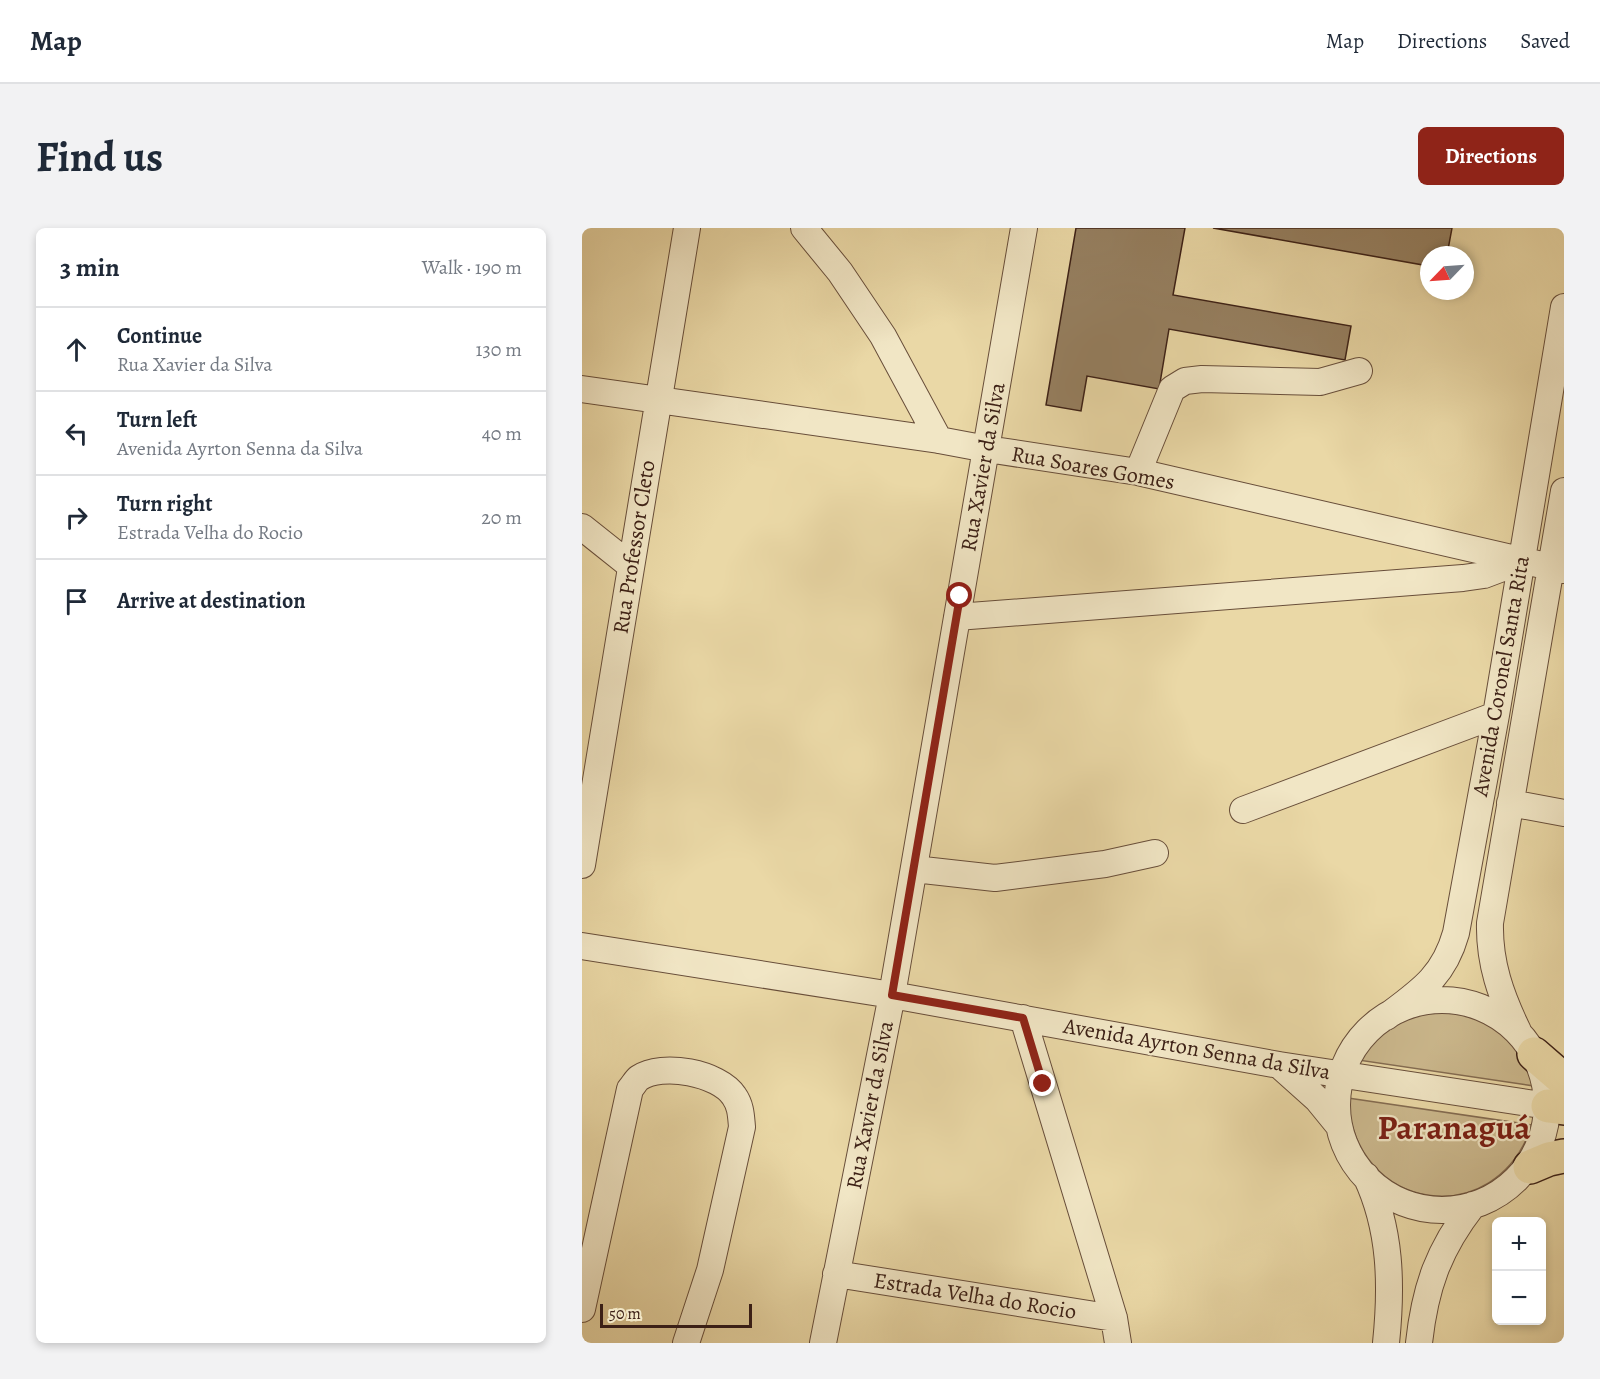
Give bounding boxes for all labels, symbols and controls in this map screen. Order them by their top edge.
text: Map [30,22,82,60]
text: Map [1326,27,1364,55]
text: Directions [1397,27,1487,55]
text: Saved [1520,27,1570,55]
button: Directions [1418,127,1564,185]
text: Find us [36,128,163,185]
north arrow [1420,246,1474,300]
text: 3 min [60,250,120,285]
text: Walk · 190 m [422,254,522,281]
text: Continue [117,321,202,351]
icon: ahead [60,333,93,366]
text: 130 m [476,336,522,363]
text: Rua Xavier da Silva [117,351,273,378]
street label: Rua Xavier da Silva [953,379,1013,554]
text: Turn left [117,405,197,435]
icon: left [60,417,93,450]
text: 40 m [482,420,522,447]
text: Avenida Ayrton Senna da Silva [117,435,363,462]
street label: Rua Soares Gomes [1009,439,1177,497]
street label: Rua Professor Cleto [605,458,663,636]
text: Turn right [117,489,213,519]
icon: right [60,501,93,534]
text: 20 m [481,504,522,531]
text: Estrada Velha do Rocio [117,519,303,546]
street label: Avenida Coronel Santa Rita [1465,553,1537,800]
route start [946,582,972,608]
icon: arrive [60,585,93,618]
text: Arrive at destination [117,586,306,616]
street label: Avenida Ayrton Senna da Silva [1060,1011,1334,1087]
street label: Rua Xavier da Silva [839,1017,901,1192]
route end [1029,1070,1055,1096]
district label: Paranaguá [1377,1104,1531,1151]
map controls [1492,1217,1546,1325]
button: + [1492,1217,1546,1271]
street label: Estrada Velha do Rocio [872,1265,1078,1327]
button: − [1492,1271,1546,1325]
scale bar [600,1301,752,1328]
text: 50 m [609,1303,641,1325]

